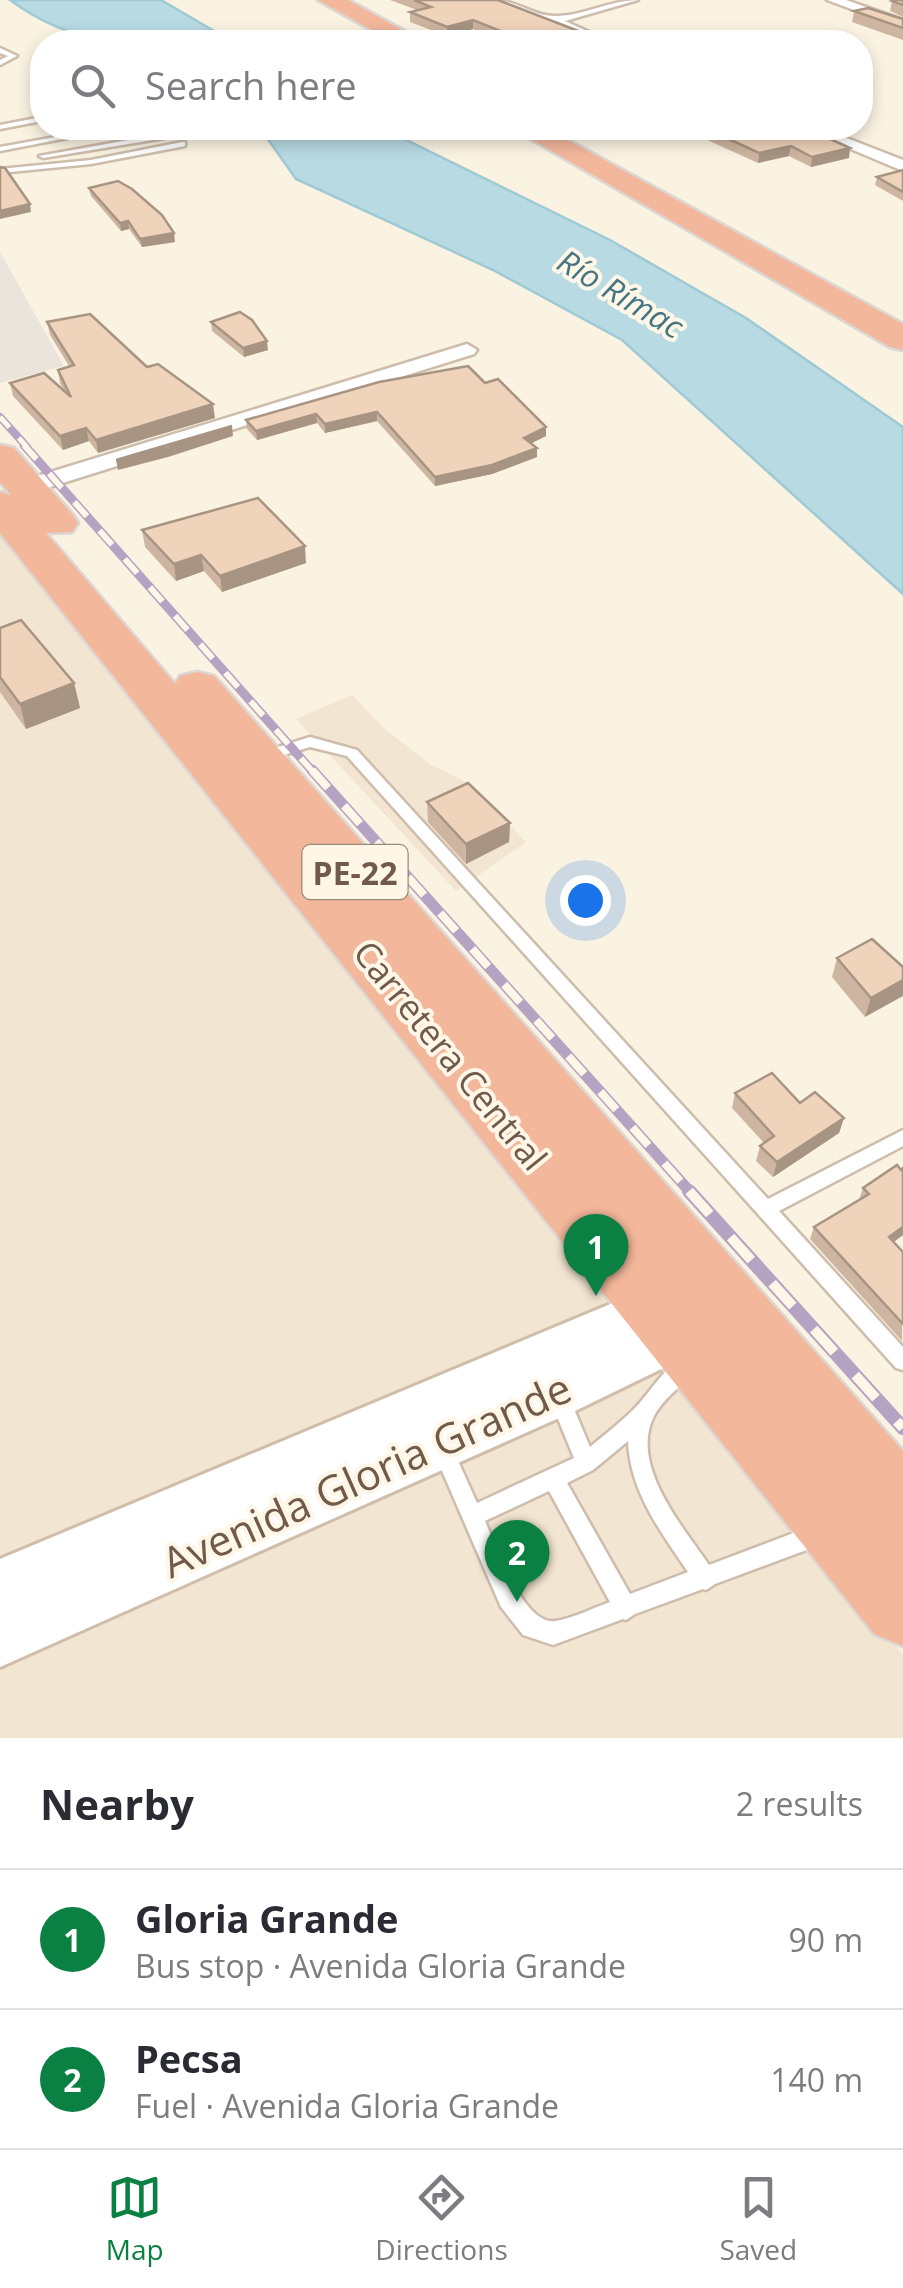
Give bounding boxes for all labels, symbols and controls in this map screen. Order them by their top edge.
search box [30,30,873,140]
icon: search [65,58,120,113]
text: Search here [145,59,357,111]
water label: Río Rímac [550,239,692,348]
road number: PE-22 [302,845,408,899]
your location [560,875,611,926]
street label: Carretera Central [344,930,558,1180]
pin: 1 [564,1214,628,1296]
street label: Avenida Gloria Grande [153,1358,579,1590]
pin: 2 [484,1520,550,1602]
text: Nearby [40,1775,194,1832]
text: 2 results [736,1782,863,1825]
text: Gloria Grande [135,1892,399,1944]
text: 1 [63,1918,82,1961]
text: 90 m [788,1918,863,1961]
text: Bus stop · Avenida Gloria Grande [135,1944,626,1987]
text: Pecsa [135,2032,243,2084]
text: 2 [63,2058,82,2101]
text: 140 m [770,2058,863,2101]
text: Fuel · Avenida Gloria Grande [135,2084,559,2127]
tab: Map [106,2170,164,2268]
tab: Directions [375,2170,508,2268]
tab: Saved [719,2170,797,2268]

